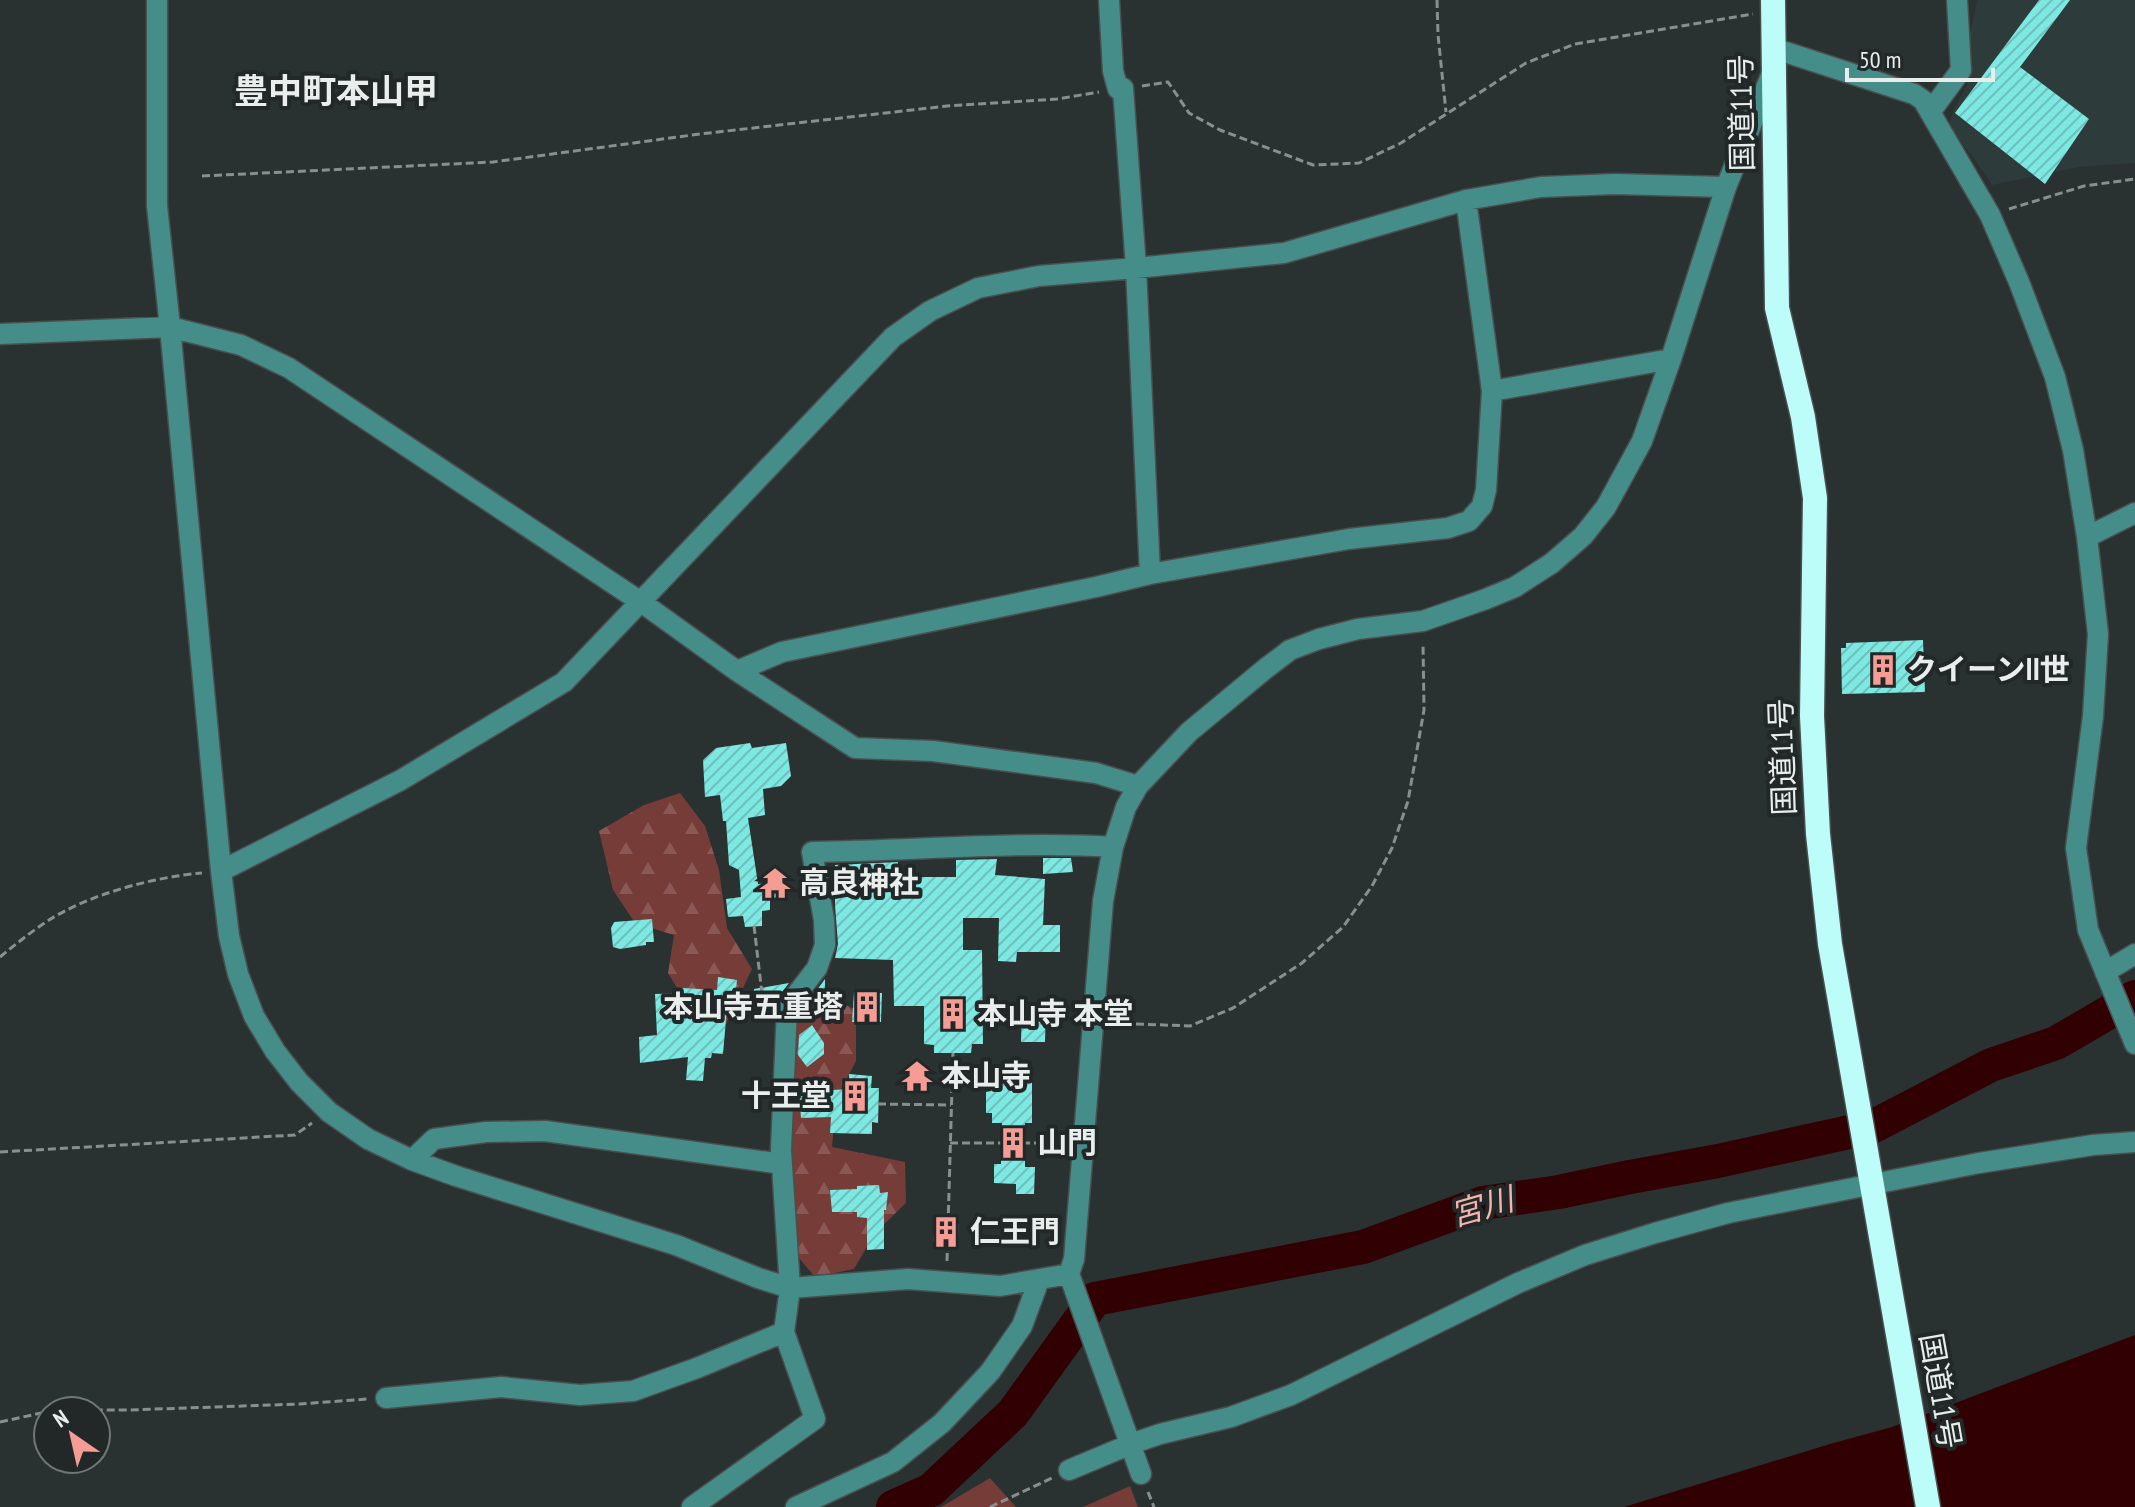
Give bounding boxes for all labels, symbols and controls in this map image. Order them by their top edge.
scale bar [1847,32,1993,82]
text: 50 m [1859,44,1901,75]
street label: 国道11号 [1720,54,1761,172]
district label: 豊中町本山甲 [234,68,438,112]
place label: クイーンII世 [1907,649,2070,688]
building icon: クイーンII世 [1866,653,1900,687]
street label: 国道11号 [1760,698,1803,816]
place label: 高良神社 [799,862,919,901]
temple icon: 高良神社 [758,866,792,900]
place label: 本山寺五重塔 [663,986,843,1025]
building icon: 本山寺五重塔 [850,990,884,1024]
place label: 本山寺 本堂 [977,993,1133,1032]
building icon: 本山寺 本堂 [936,997,970,1031]
place label: 本山寺 [941,1055,1031,1094]
temple icon: 本山寺 [900,1059,934,1093]
place label: 十王堂 [741,1075,831,1114]
building icon: 十王堂 [838,1079,872,1113]
place label: 山門 [1037,1122,1097,1161]
building icon: 山門 [996,1126,1030,1160]
water label: 宮川 [1445,1176,1521,1235]
place label: 仁王門 [970,1211,1060,1250]
building icon: 仁王門 [929,1215,963,1249]
street label: 国道11号 [1912,1330,1971,1452]
north arrow [32,1395,112,1475]
text: N [48,1403,74,1433]

